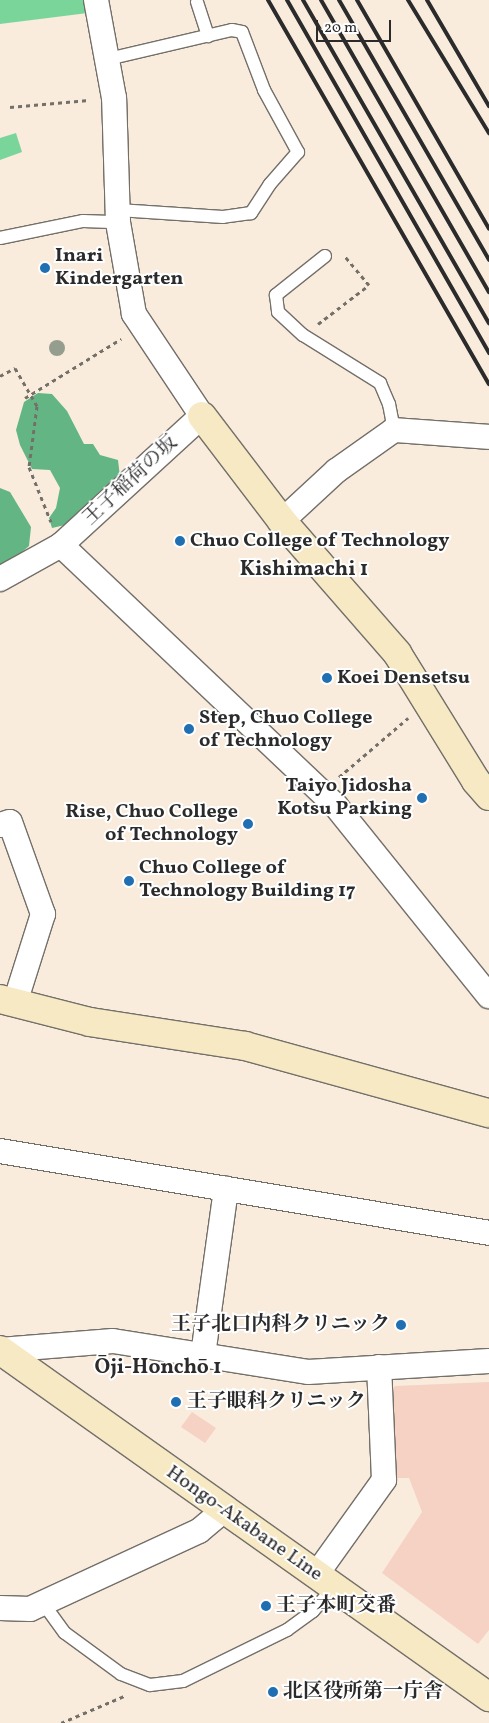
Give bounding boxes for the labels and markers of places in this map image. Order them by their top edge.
place label: Inari Kindergarten [55,244,184,291]
marker: Inari Kindergarten [39,262,51,274]
place label: Chuo College of Technology [190,529,448,553]
marker: Chuo College of Technology [174,535,186,547]
place label: Koei Densetsu [337,666,470,690]
marker: Koei Densetsu [321,672,333,684]
place label: Step, Chuo College of Technology [199,706,372,753]
marker: Step, Chuo College of Technology [183,723,195,735]
place label: Taiyo Jidosha Kotsu Parking [277,774,412,821]
marker: Taiyo Jidosha Kotsu Parking [416,792,428,804]
place label: Rise, Chuo College of Technology [65,800,238,847]
marker: Rise, Chuo College of Technology [242,818,254,830]
place label: Chuo College of Technology Building 17 [139,857,356,904]
marker: Chuo College of Technology Building 17 [123,875,135,887]
place label: 王子北口内科クリニック [170,1313,390,1337]
marker: 王子北口内科クリニック [394,1318,408,1332]
place label: 王子眼科クリニック [187,1390,367,1414]
marker: 王子眼科クリニック [169,1395,183,1409]
place label: 王子本町交番 [276,1594,396,1618]
marker: 王子本町交番 [260,1600,272,1612]
place label: 北区役所第一庁舎 [283,1680,443,1704]
marker: 北区役所第一庁舎 [267,1686,279,1698]

